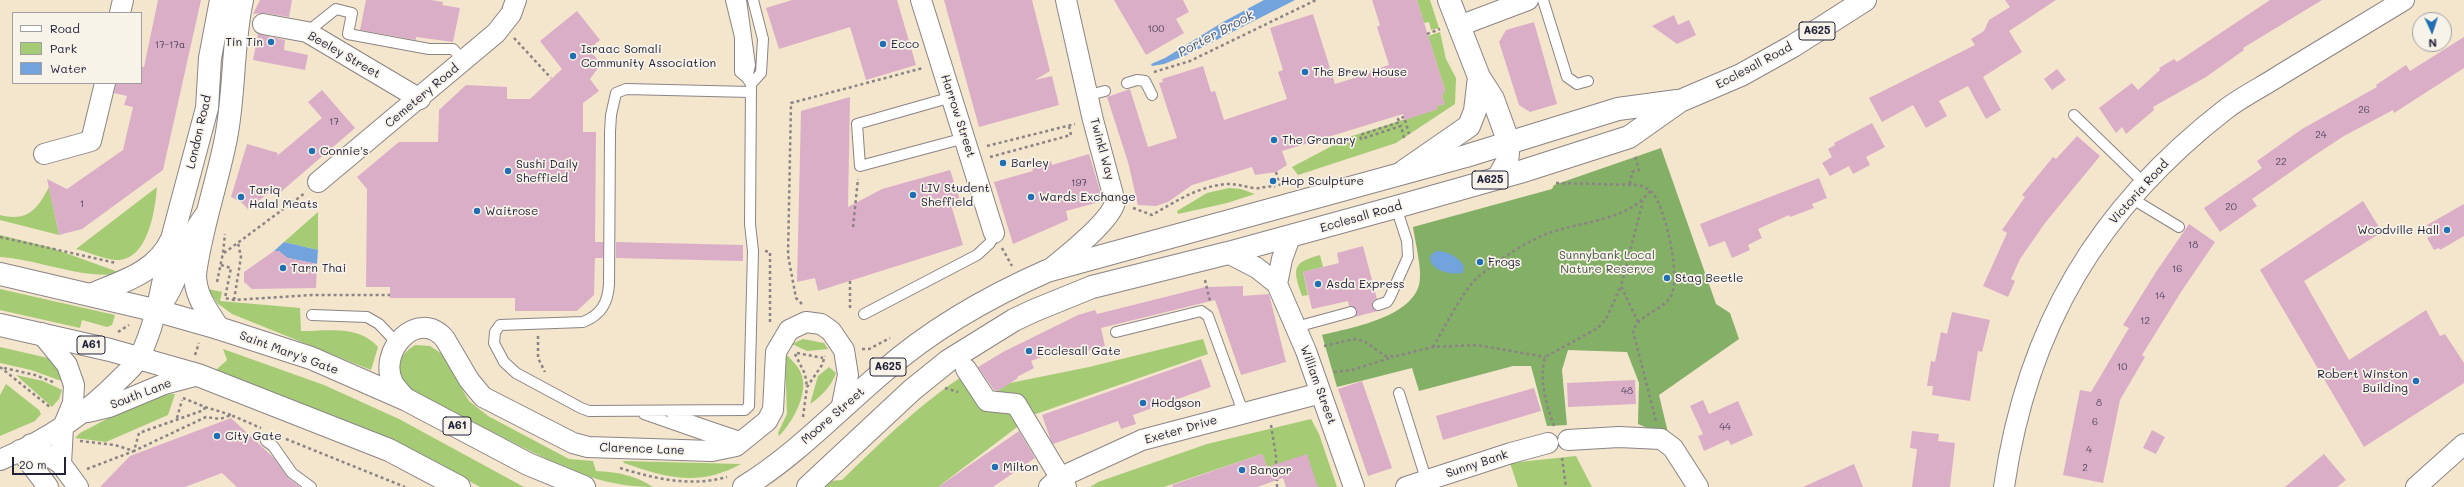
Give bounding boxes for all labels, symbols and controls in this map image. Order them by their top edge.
water label: Porter Brook [1175,8,1257,60]
legend [12,12,142,84]
north arrow [2412,12,2452,52]
text: Road [50,20,80,36]
road number: A625 [1799,22,1835,40]
house number: 100 [1148,23,1164,35]
street label: Beeley Street [305,29,383,81]
place label: Tin Tin [225,35,263,49]
text: N [2428,36,2437,51]
marker: Tin Tin [266,37,276,47]
place label: Ecco [891,37,919,51]
house number: 17-17a [155,39,185,51]
marker: Ecco [878,39,888,49]
text: Park [50,40,77,56]
street label: Ecclesall Road [1713,40,1795,92]
place label: Israac Somali Community Association [581,42,716,70]
marker: Israac Somali Community Association [568,51,578,61]
text: Water [50,60,87,76]
street label: Cemetery Road [382,61,462,131]
place label: The Brew House [1313,65,1407,79]
marker: The Brew House [1300,67,1310,77]
street label: Harrow Street [938,73,978,159]
street label: London Road [184,94,214,170]
house number: 26 [2358,104,2370,116]
house number: 17 [329,116,339,128]
street label: Twinkl Way [1087,116,1117,182]
house number: 24 [2315,129,2327,141]
place label: The Granary [1282,133,1356,147]
marker: The Granary [1269,135,1279,145]
place label: Connie's [320,144,369,158]
marker: Connie's [307,146,317,156]
place label: Barley [1011,156,1049,170]
house number: 22 [2275,156,2287,168]
place label: Sushi Daily Sheffield [516,157,578,185]
street label: Victoria Road [2106,157,2172,227]
marker: Barley [998,158,1008,168]
marker: Sushi Daily Sheffield [503,166,513,176]
road number: A625 [1472,171,1508,189]
place label: Hop Sculpture [1281,174,1364,188]
marker: Hop Sculpture [1268,176,1278,186]
house number: 197 [1071,177,1087,189]
place label: LIV Student Sheffield [921,181,990,209]
place label: Tariq Halal Meats [249,183,318,211]
marker: LIV Student Sheffield [908,190,918,200]
place label: Wards Exchange [1039,190,1136,204]
marker: Tariq Halal Meats [236,192,246,202]
marker: Wards Exchange [1026,192,1036,202]
house number: 1 [80,198,84,210]
street label: Ecclesall Road [1318,198,1404,236]
house number: 20 [2225,201,2237,213]
place label: Waitrose [485,204,538,218]
marker: Waitrose [472,206,482,216]
place label: Woodville Hall [2357,223,2439,237]
marker: Woodville Hall [2442,225,2452,235]
house number: 18 [2188,239,2198,251]
park label: Sunnybank Local Nature Reserve [1559,248,1655,276]
place label: Frogs [1488,255,1521,269]
marker: Frogs [1475,257,1485,267]
place label: Tarn Thai [291,261,346,275]
marker: Tarn Thai [278,263,288,273]
house number: 16 [2172,263,2182,275]
place label: Stag Beetle [1675,271,1743,285]
marker: Stag Beetle [1662,273,1672,283]
place label: Asda Express [1326,277,1405,291]
marker: Asda Express [1313,279,1323,289]
house number: 14 [2155,290,2165,302]
house number: 12 [2140,315,2150,327]
street label: Saint Mary's Gate [237,328,341,378]
road number: A61 [77,336,105,354]
place label: Ecclesall Gate [1037,344,1121,358]
street label: William Street [1297,344,1339,426]
marker: Ecclesall Gate [1024,346,1034,356]
road number: A625 [870,358,906,376]
house number: 10 [2117,361,2127,373]
place label: Robert Winston Building [2317,367,2408,395]
street label: South Lane [108,376,174,412]
marker: Robert Winston Building [2411,376,2421,386]
street label: Moore Street [798,385,868,447]
house number: 48 [1621,385,1633,397]
place label: Hodgson [1151,396,1201,410]
house number: 8 [2096,397,2102,409]
marker: Hodgson [1138,398,1148,408]
street label: Exeter Drive [1143,413,1219,447]
house number: 6 [2092,416,2098,428]
road number: A61 [443,417,471,435]
house number: 44 [1719,421,1731,433]
place label: City Gate [225,429,282,443]
marker: City Gate [212,431,222,441]
street label: Clarence Lane [599,440,685,458]
house number: 4 [2086,444,2092,456]
street label: Sunny Bank [1444,447,1510,481]
scale bar [14,449,68,475]
text: 20 m [19,456,47,472]
place label: Milton [1003,460,1038,474]
marker: Milton [990,462,1000,472]
house number: 2 [2082,462,2088,474]
place label: Bangor [1250,463,1292,477]
marker: Bangor [1237,465,1247,475]

